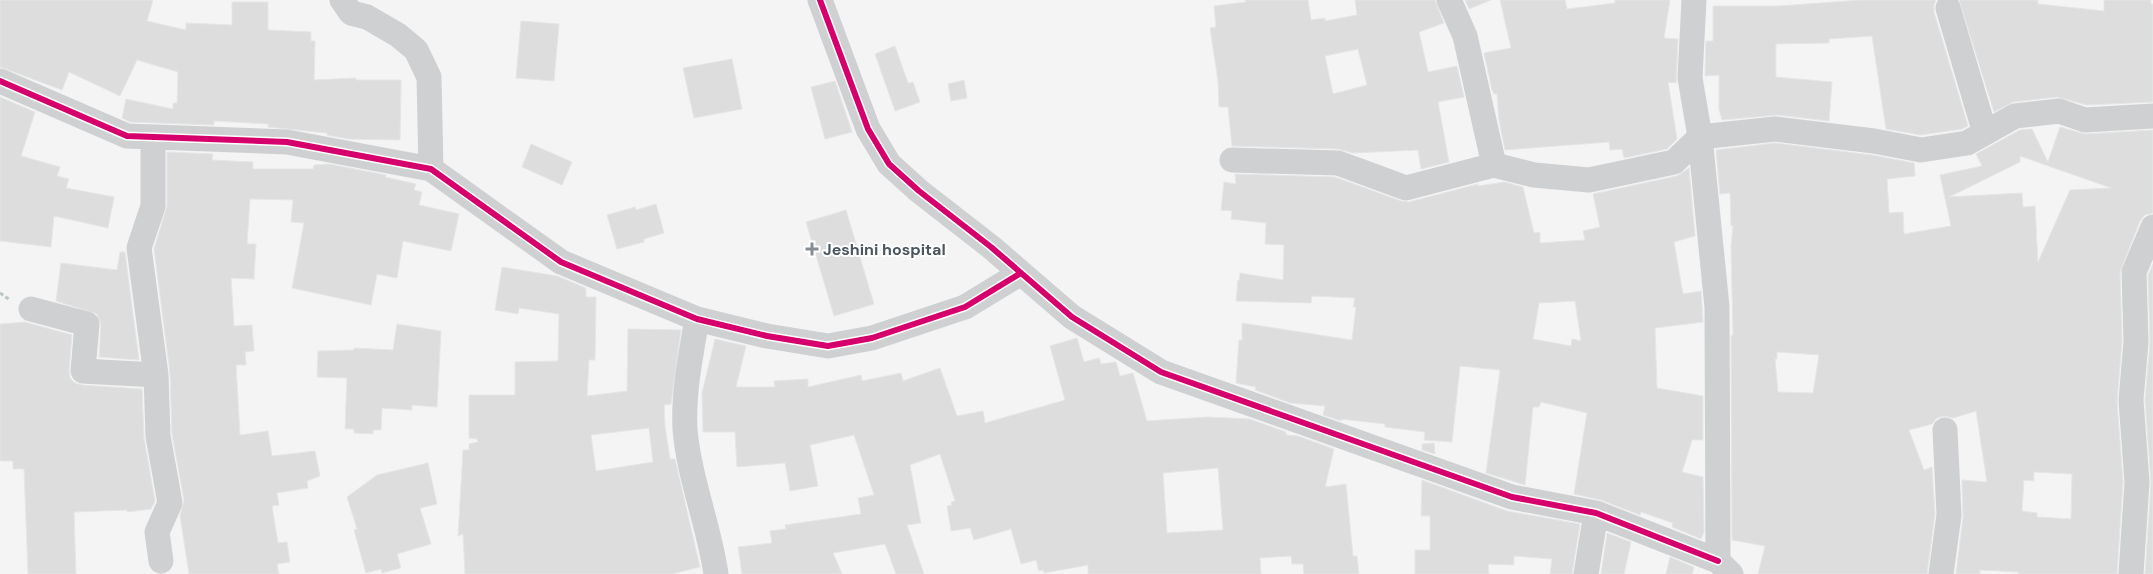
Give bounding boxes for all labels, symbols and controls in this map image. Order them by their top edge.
place label: Jeshini hospital [823,239,946,260]
marker: Jeshini hospital [805,242,819,256]

